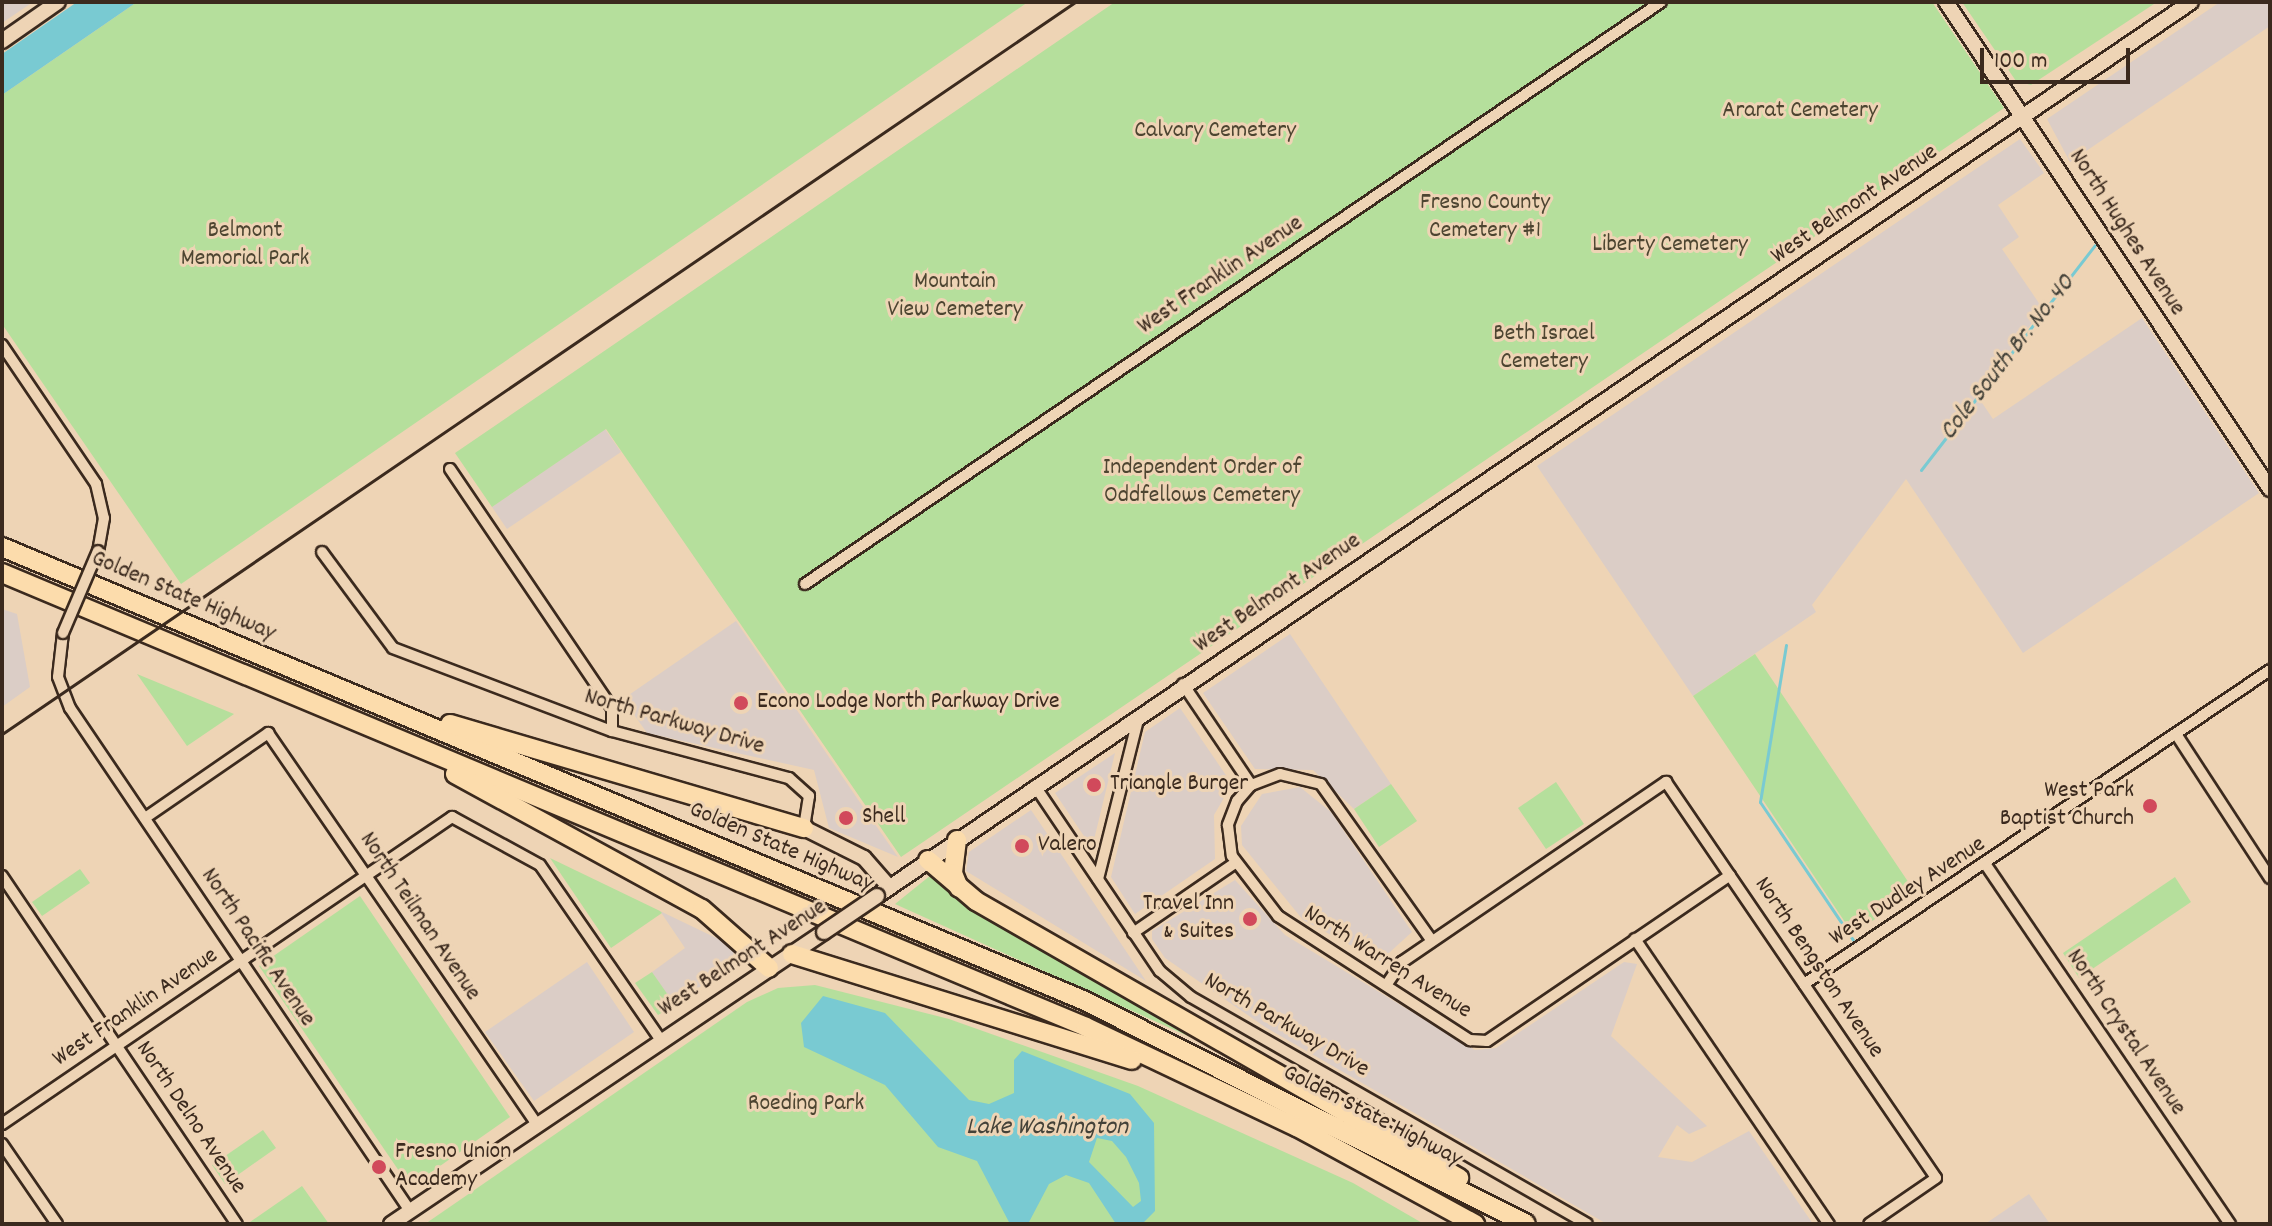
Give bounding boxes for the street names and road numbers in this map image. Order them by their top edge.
street label: West Belmont Avenue [1766,139,1944,271]
street label: North Hughes Avenue [2061,144,2191,322]
street label: West Franklin Avenue [1133,210,1309,342]
street label: West Belmont Avenue [1189,528,1367,660]
street label: Golden State Highway [87,545,279,649]
street label: North Parkway Drive [581,684,767,762]
street label: Golden State Highway [685,796,877,900]
street label: North Teilman Avenue [352,827,486,1007]
street label: West Dudley Avenue [1825,831,1991,953]
street label: North Pacific Avenue [193,863,321,1033]
street label: North Bengston Avenue [1747,872,1889,1064]
street label: West Belmont Avenue [654,894,832,1024]
street label: North Warren Avenue [1298,900,1476,1026]
street label: West Franklin Avenue [48,942,224,1074]
street label: North Crystal Avenue [2059,944,2191,1122]
street label: North Parkway Drive [1198,967,1374,1085]
street label: North Delno Avenue [128,1036,252,1200]
street label: Golden State Highway [1278,1059,1466,1175]

